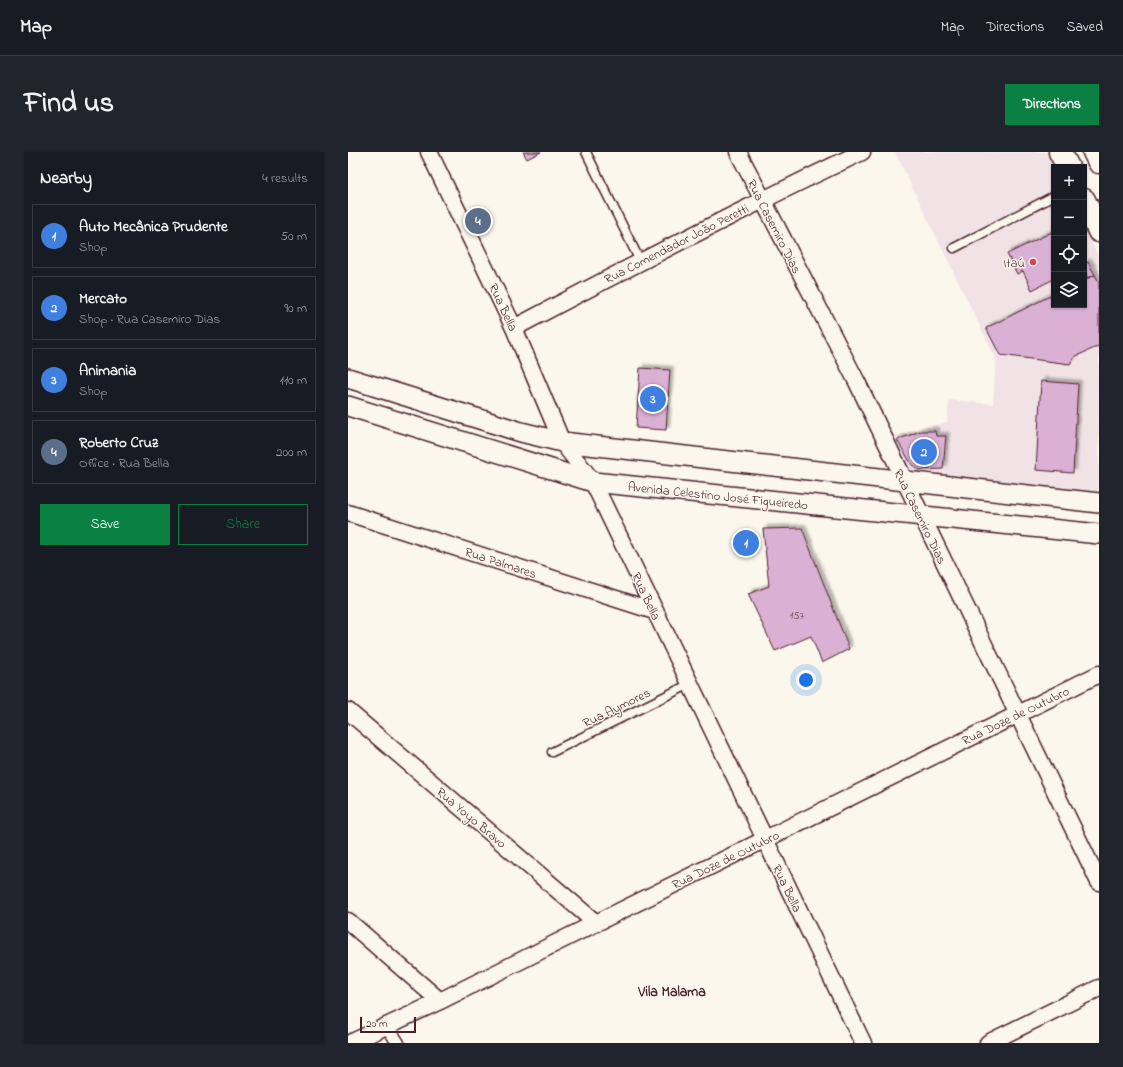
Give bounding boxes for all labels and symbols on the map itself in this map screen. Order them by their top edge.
street label: Rua Casemiro Dias [742,176,806,277]
street label: Rua Comendador João Peretti [601,200,752,289]
pin: 4 [465,206,491,236]
place label: Itaú [1003,254,1025,273]
marker: Itaú [1028,257,1038,267]
street label: Rua Bella [483,281,522,335]
pin: 3 [640,384,666,414]
pin: 2 [911,437,937,467]
street label: Rua Casemiro Dias [888,466,951,568]
street label: Avenida Celestino José Figueiredo [627,478,809,516]
pin: 1 [733,528,759,558]
street label: Rua Palmares [462,543,539,584]
street label: Rua Bella [626,570,665,624]
house number: 157 [790,608,805,624]
your location [796,670,816,690]
street label: Rua Doze de Outubro [959,682,1073,751]
street label: Rua Aymores [579,684,655,734]
street label: Rua Yoyo Bravo [431,783,510,854]
street label: Rua Doze de Outubro [669,826,783,895]
street label: Rua Bella [767,862,806,916]
district label: Vila Malama [637,982,706,1003]
scale bar [360,1015,416,1034]

